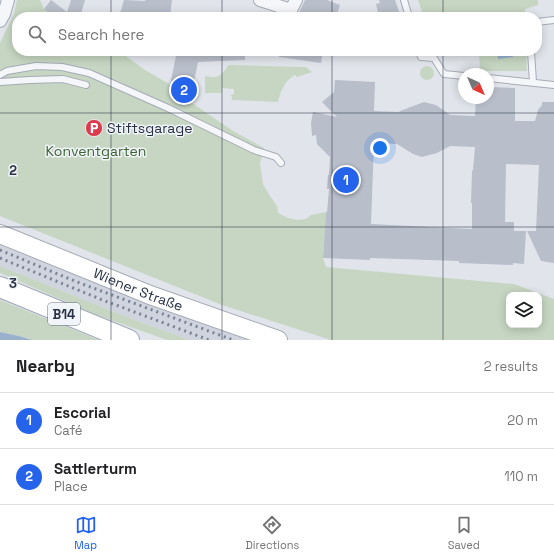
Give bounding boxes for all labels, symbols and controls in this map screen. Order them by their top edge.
search box [12,12,542,56]
icon: search [26,23,48,45]
text: Search here [58,25,144,44]
north arrow [458,68,494,104]
pin: 2 [171,75,197,105]
parking icon: Stiftsgarage [84,118,104,138]
place label: Stiftsgarage [107,119,192,137]
your location [370,138,390,158]
park label: Konventgarten [46,142,146,160]
text: 2 [9,162,17,179]
pin: 1 [333,165,359,195]
street label: Wiener Straße [91,264,186,315]
text: 3 [9,275,17,292]
map controls [506,292,542,328]
button: layers [506,292,542,328]
road number: B14 [48,303,80,325]
text: Nearby [16,355,75,377]
text: 2 results [484,358,538,375]
text: Escorial [54,403,111,422]
text: 1 [26,412,32,429]
text: 20 m [507,412,538,429]
text: Café [54,422,83,439]
text: Sattlerturm [54,459,137,478]
text: 2 [25,468,33,485]
text: 110 m [504,468,538,485]
text: Place [54,478,88,495]
tab: Map [74,514,97,552]
tab: Directions [245,514,299,552]
tab: Saved [448,514,480,552]

